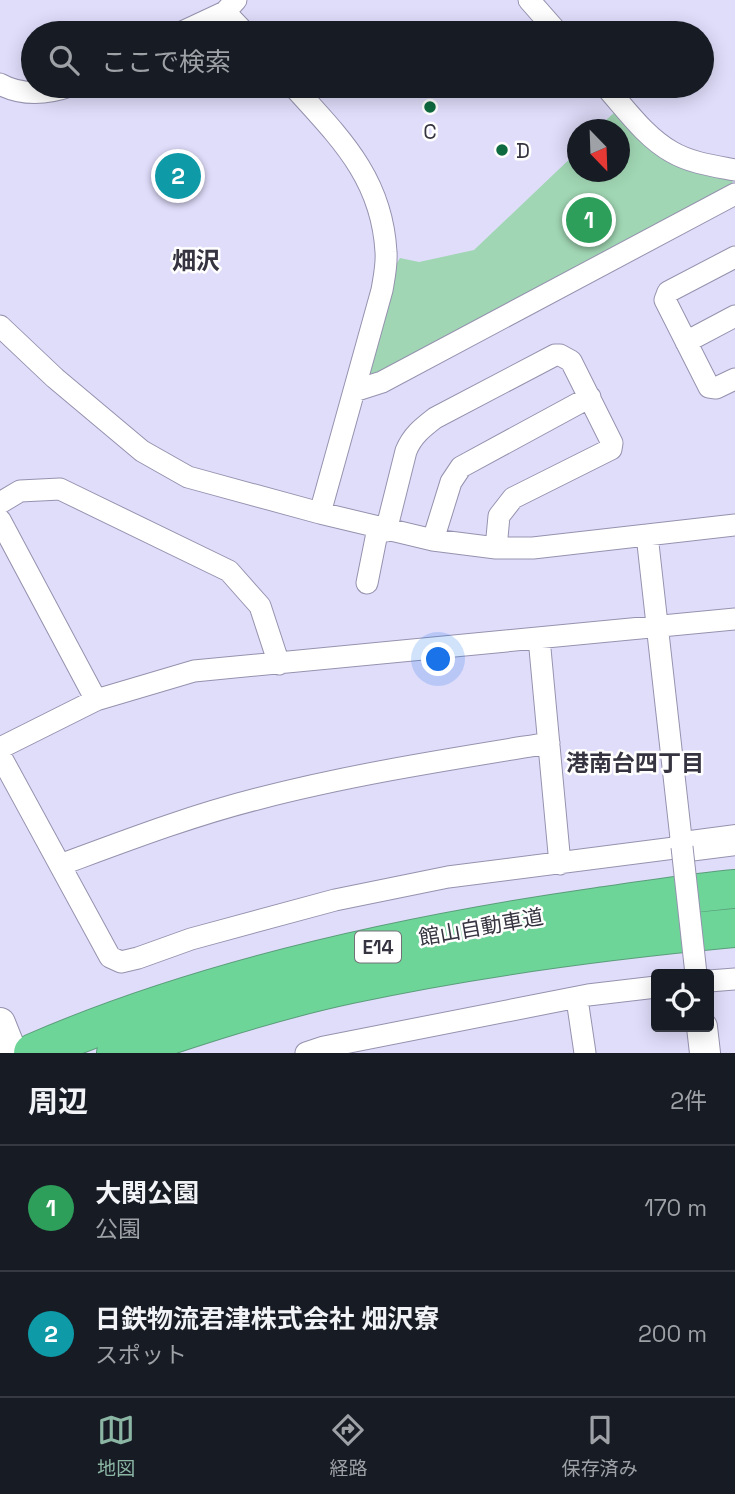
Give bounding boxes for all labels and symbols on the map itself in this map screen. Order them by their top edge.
marker: C [422,99,438,115]
place label: C [423,118,437,145]
north arrow [567,119,630,182]
place label: D [516,137,530,164]
marker: D [494,142,510,158]
pin: 2 [155,150,201,202]
pin: 1 [566,194,612,246]
district label: 畑沢 [172,245,220,276]
your location [421,642,455,676]
district label: 港南台四丁目 [566,748,704,778]
street label: 館山自動車道 [417,903,545,951]
road number: E14 [355,931,401,962]

